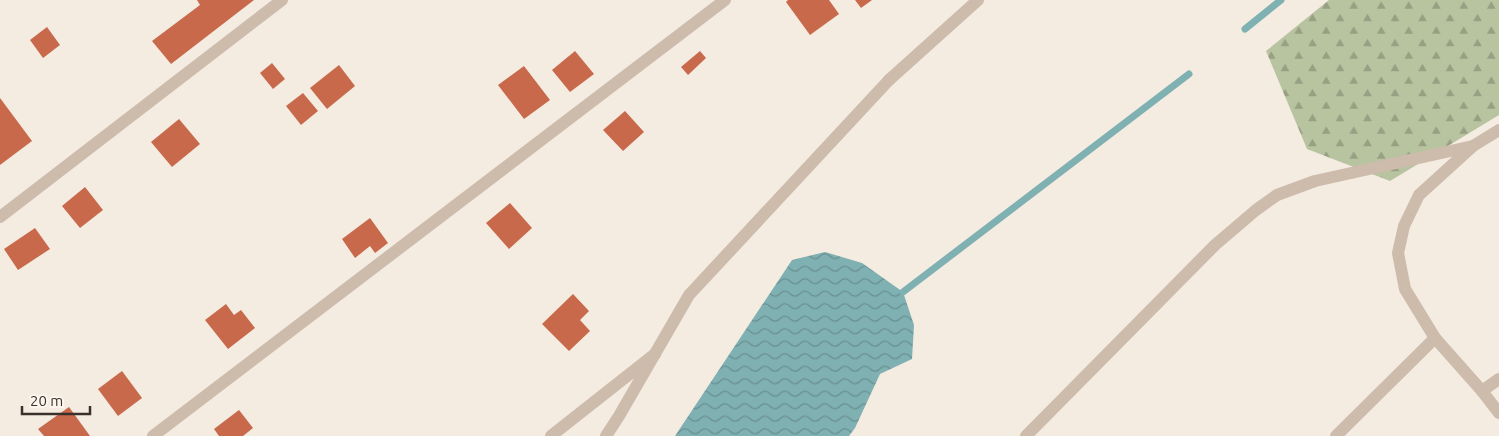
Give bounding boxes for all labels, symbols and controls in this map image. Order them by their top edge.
scale bar [22,384,90,416]
text: 20 m [30,392,63,409]

